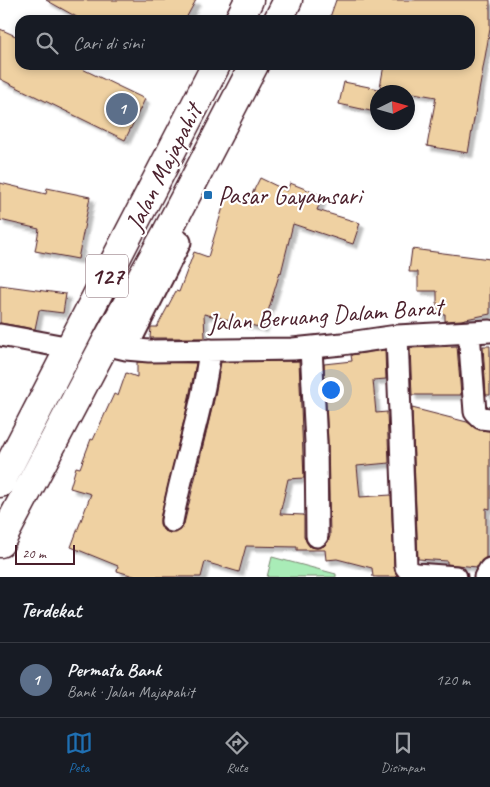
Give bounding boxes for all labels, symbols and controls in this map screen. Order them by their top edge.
search box [15,15,475,70]
icon: search [33,29,61,57]
text: Cari di sini [73,31,143,55]
north arrow [370,85,415,130]
pin: 1 [106,90,138,128]
street label: Jalan Majapahit [118,95,211,237]
place label: Pasar Gayamsari [218,180,365,212]
marker: Pasar Gayamsari [202,189,214,201]
road number: 127 [86,255,128,298]
street label: Jalan Beruang Dalam Barat [205,291,447,339]
your location [318,377,344,403]
scale bar [15,542,75,565]
text: 20 m [22,545,46,562]
text: Terdekat [20,597,81,623]
text: Permata Bank [67,658,161,682]
text: 1 [32,670,40,690]
text: 120 m [436,670,470,690]
text: Bank · Jalan Majapahit [67,682,194,702]
tab: Peta [65,729,93,776]
tab: Rute [223,729,251,776]
tab: Disimpan [381,729,425,776]

